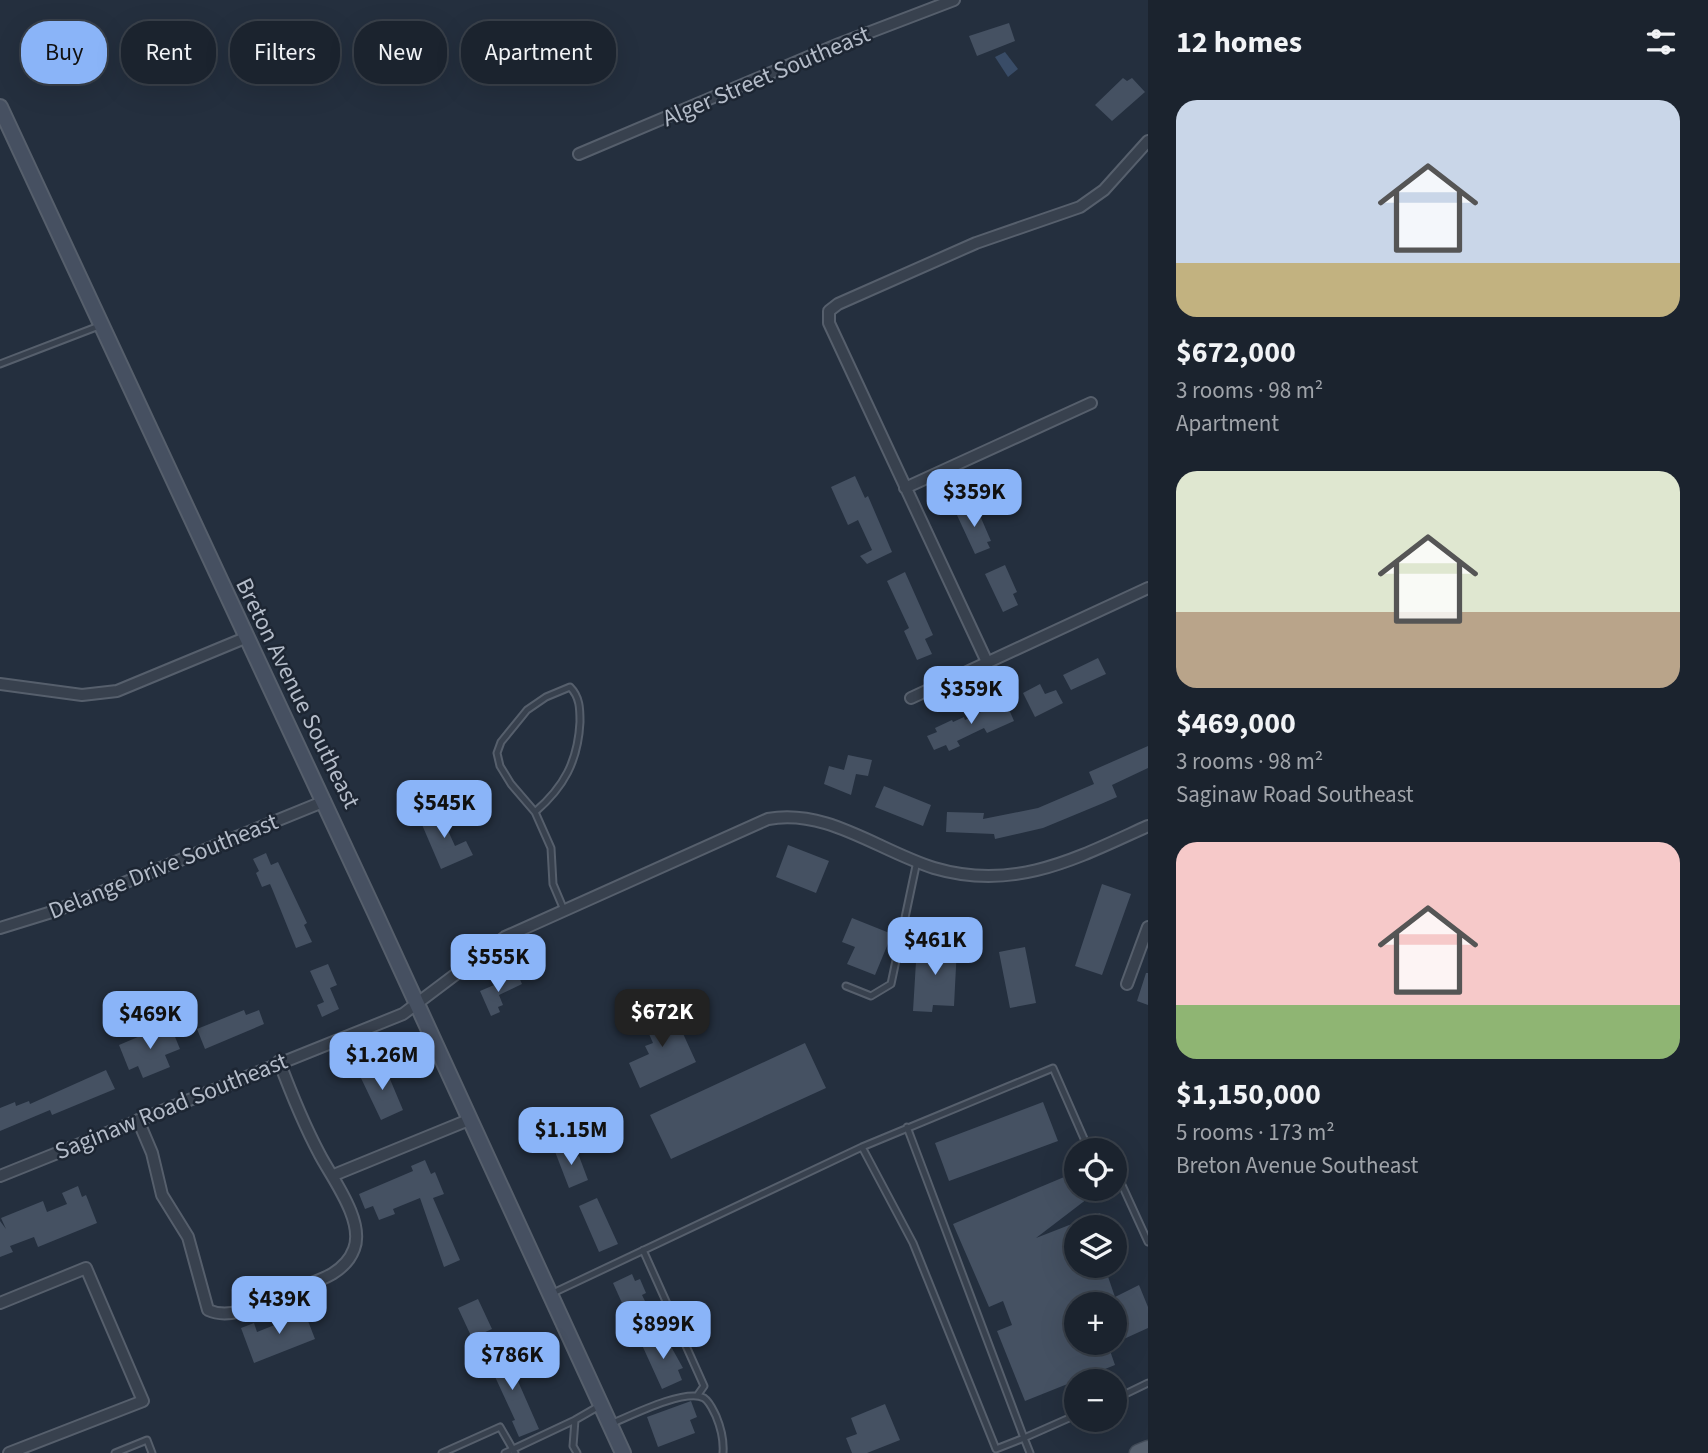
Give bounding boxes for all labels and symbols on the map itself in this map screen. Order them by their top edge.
street label: Alger Street Southeast [657,17,875,136]
pin: $359K [925,470,1023,529]
street label: Breton Avenue Southeast [226,572,369,814]
pin: $359K [922,666,1020,726]
pin: $545K [395,780,493,840]
street label: Delange Drive Southeast [43,804,283,929]
pin: $461K [886,918,984,977]
pin: $555K [449,934,547,994]
pin: $672K [613,990,711,1049]
pin: $469K [101,992,199,1051]
pin: $1.26M [325,1032,439,1092]
street label: Saginaw Road Southeast [50,1044,293,1169]
pin: $1.15M [514,1108,628,1167]
pin: $439K [230,1276,328,1336]
pin: $899K [614,1302,712,1361]
pin: $786K [463,1332,561,1392]

